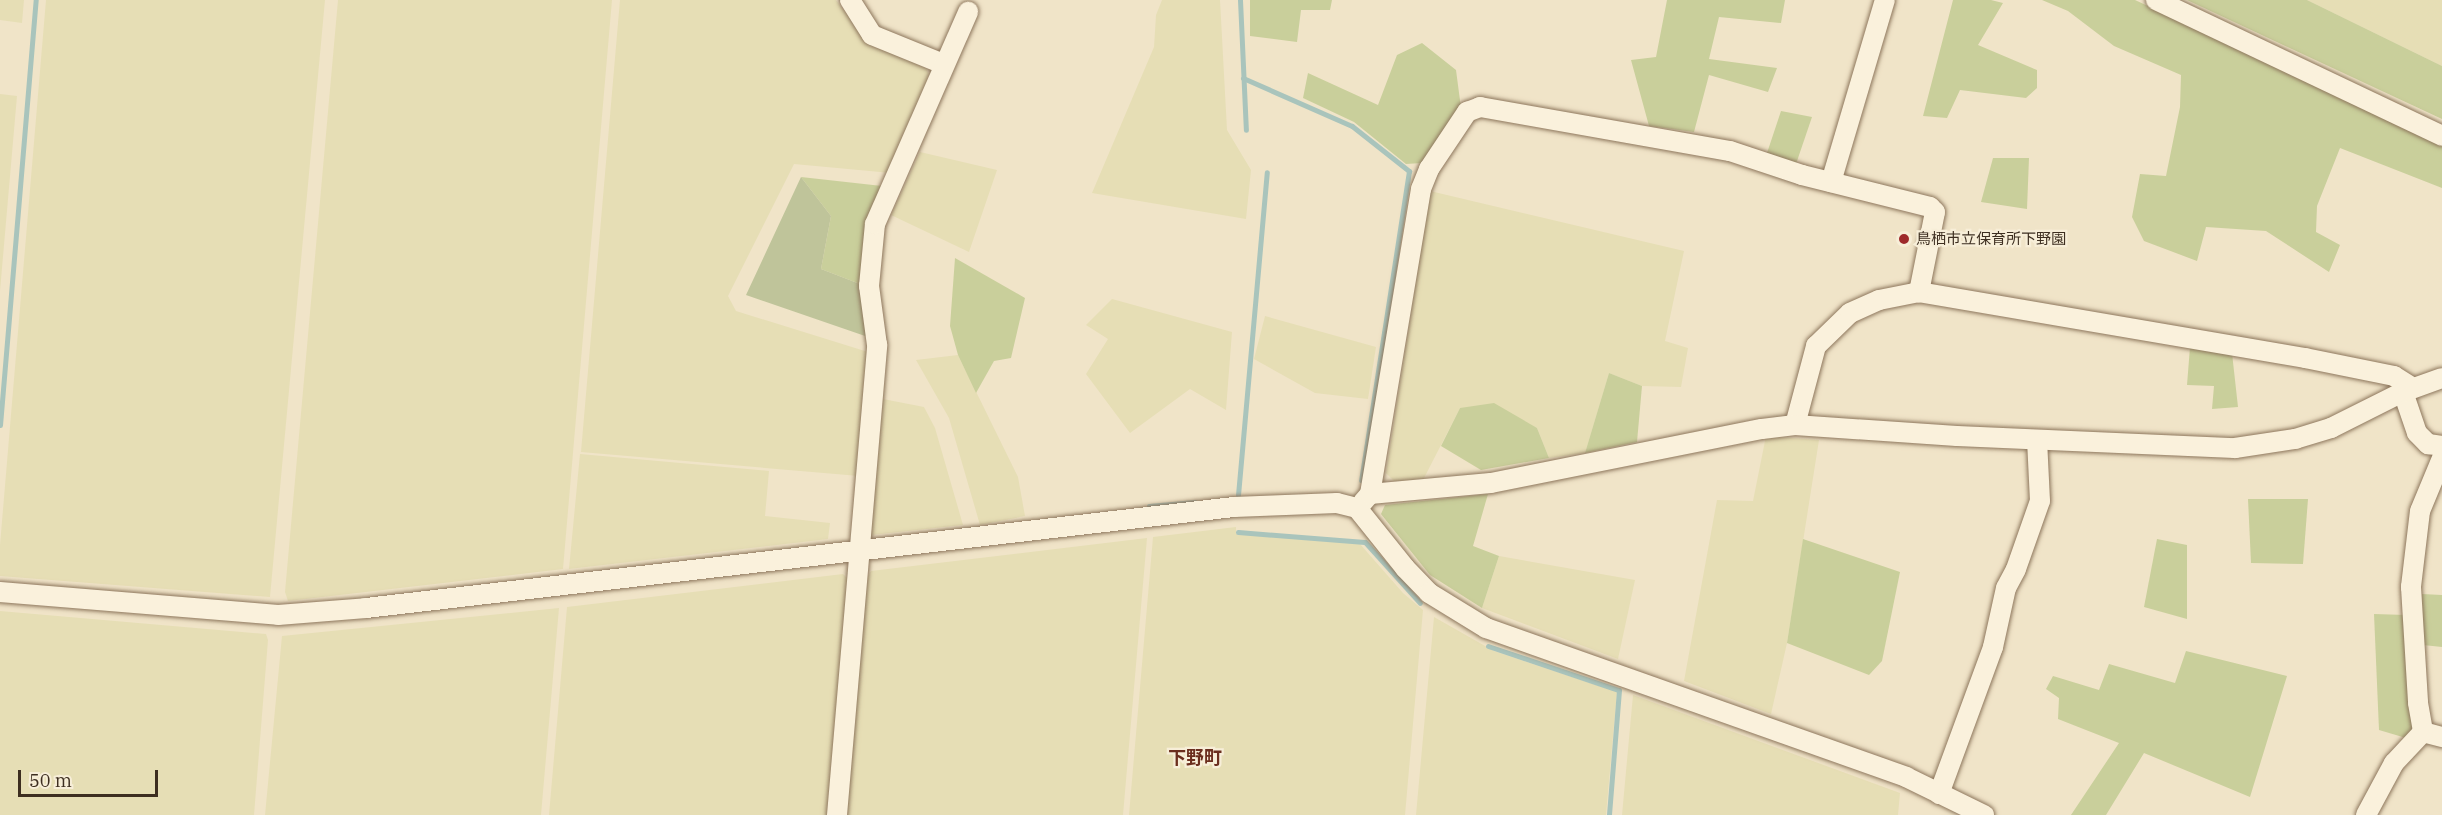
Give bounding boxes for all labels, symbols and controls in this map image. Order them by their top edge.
place label: 鳥栖市立保育所下野園 [1916,230,2066,248]
marker: 鳥栖市立保育所下野園 [1897,232,1911,246]
district label: 下野町 [1168,747,1222,769]
scale bar [21,758,160,796]
text: 50 m [29,769,72,792]

